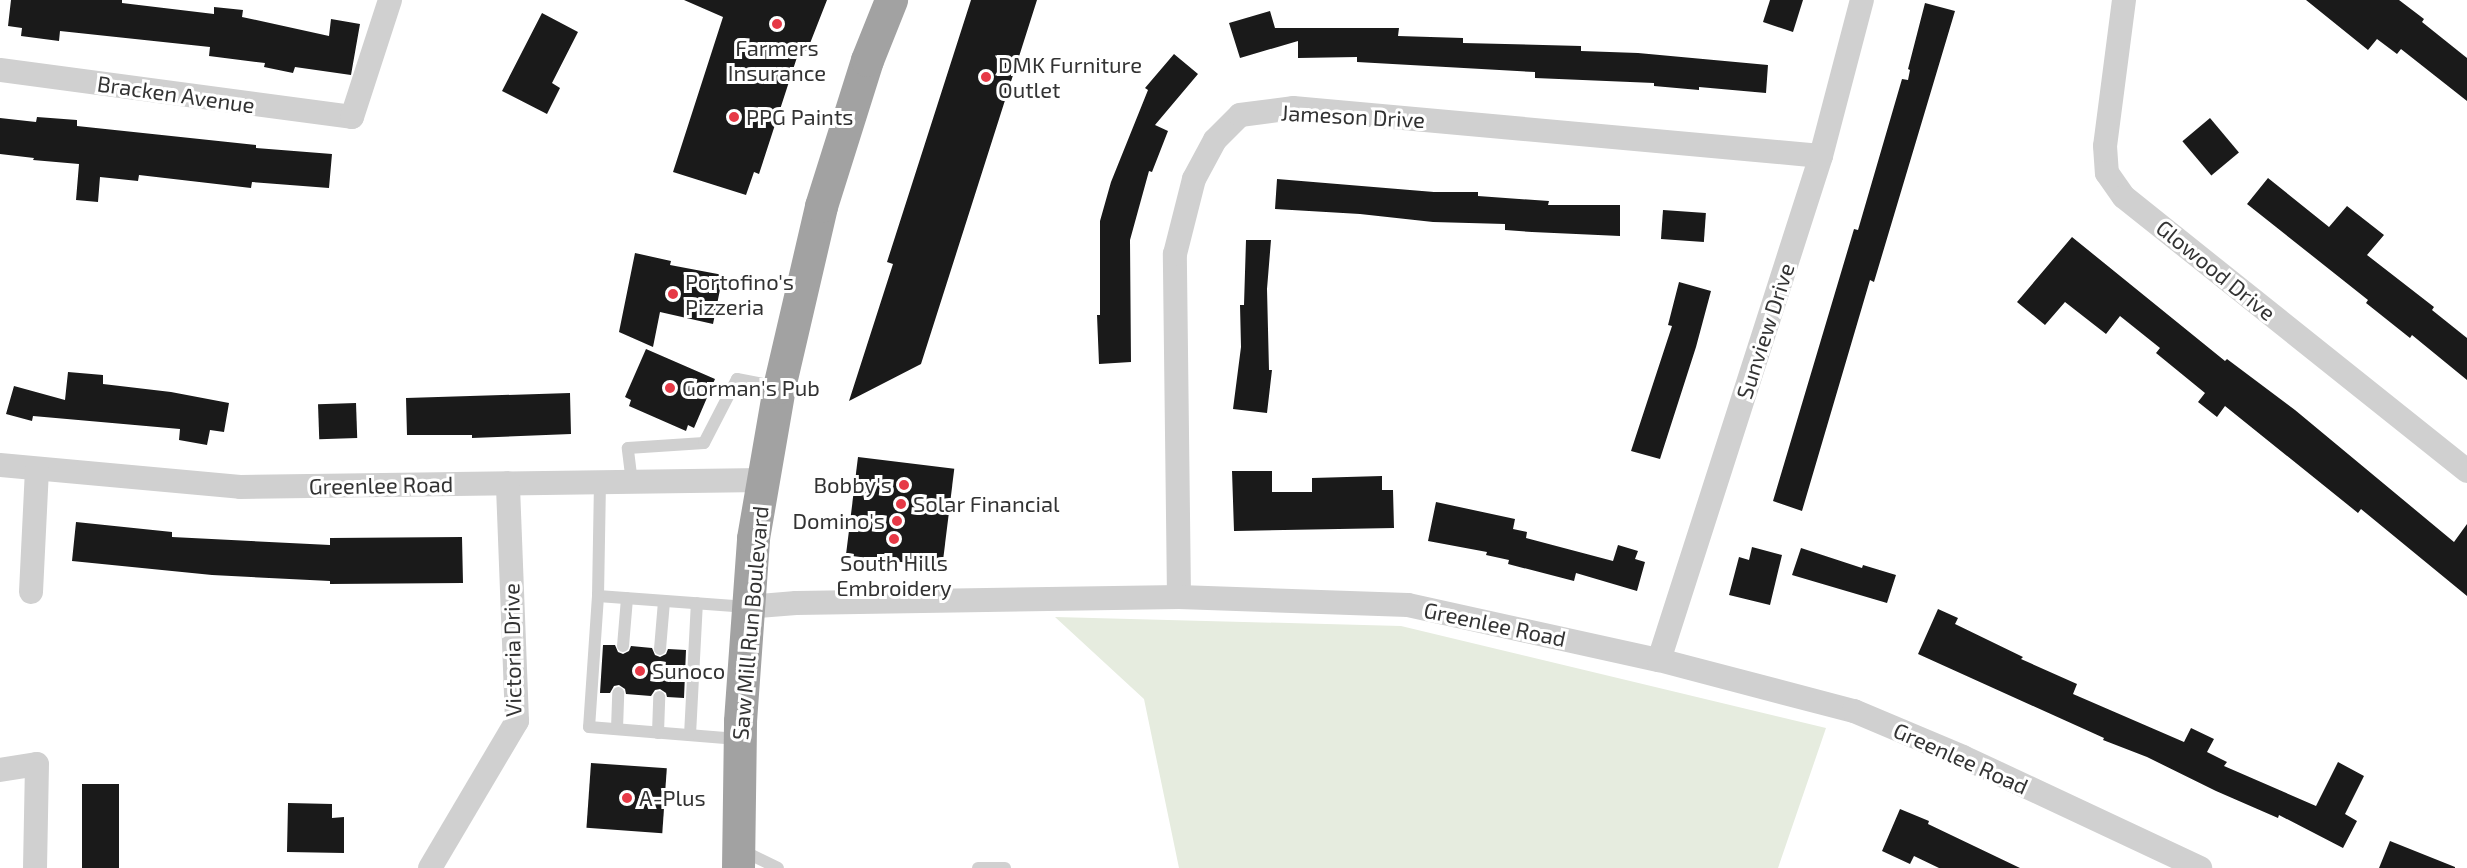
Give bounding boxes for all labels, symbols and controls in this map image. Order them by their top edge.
marker: Farmers Insurance [770,17,784,31]
place label: Farmers Insurance [728,34,826,86]
place label: DMK Furniture Outlet [998,51,1142,102]
street label: Bracken Avenue [95,70,257,118]
marker: DMK Furniture Outlet [979,70,993,84]
street label: Jameson Drive [1280,99,1426,133]
place label: PPG Paints [746,104,853,130]
marker: PPG Paints [727,110,741,124]
street label: Glowood Drive [2151,214,2281,326]
street label: Sunview Drive [1731,259,1799,403]
place label: Portofino's Pizzeria [685,268,794,320]
marker: Portofino's Pizzeria [666,287,680,301]
place label: Gorman's Pub [682,375,820,401]
marker: Gorman's Pub [663,381,677,395]
street label: Greenlee Road [309,471,453,499]
place label: Bobby's [813,472,892,498]
marker: Bobby's [897,478,911,492]
place label: Solar Financial [913,491,1060,517]
marker: Solar Financial [894,497,908,511]
street label: Saw Mill Run Boulevard [727,504,773,742]
place label: Domino's [793,508,885,534]
marker: Domino's [890,514,904,528]
marker: South Hills Embroidery [887,532,901,546]
place label: South Hills Embroidery [836,549,952,600]
street label: Victoria Drive [498,583,526,717]
street label: Greenlee Road [1422,596,1568,652]
place label: Sunoco [652,658,725,684]
marker: Sunoco [633,664,647,678]
street label: Greenlee Road [1890,717,2032,799]
place label: A-Plus [639,785,706,811]
marker: A-Plus [620,791,634,805]

